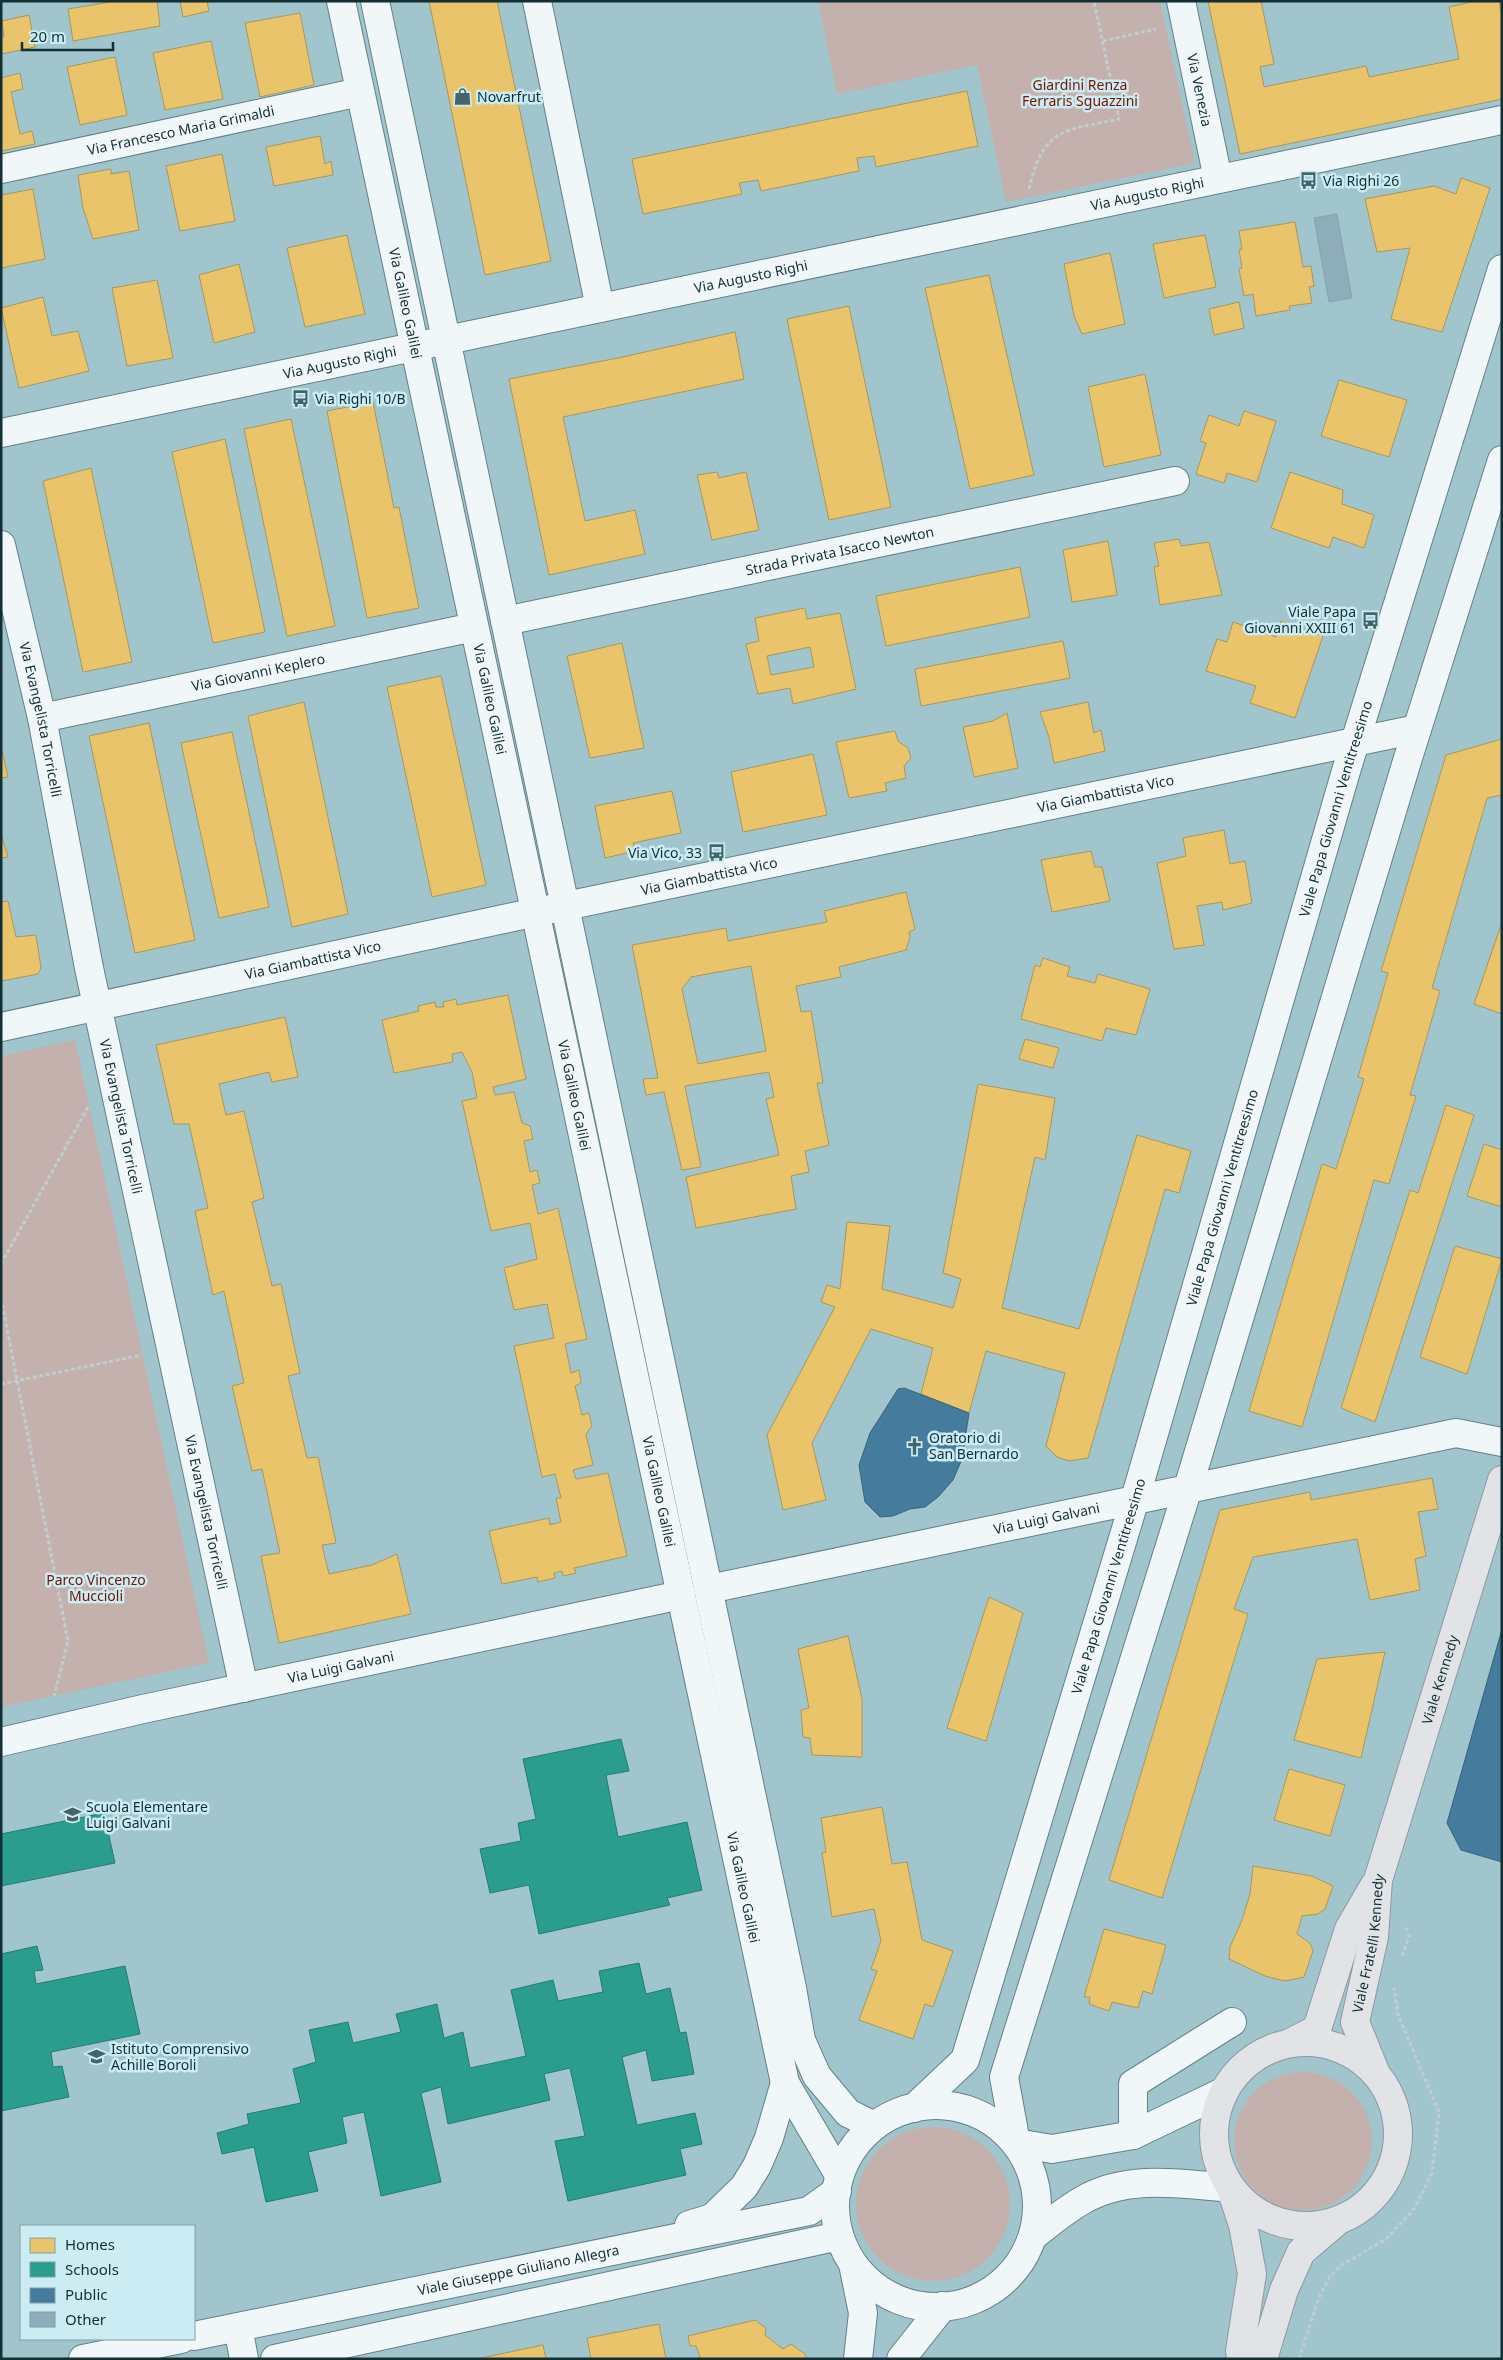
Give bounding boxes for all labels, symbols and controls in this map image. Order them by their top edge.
scale bar [22,20,114,52]
text: 20 m [30,26,65,46]
street label: Via Venezia [1183,52,1217,128]
park label: Giardini Renza Ferraris Sguazzini [1022,75,1138,110]
shop icon: Novarfrut [453,87,473,107]
place label: Novarfrut [477,87,541,106]
street label: Via Francesco Maria Grimaldi [85,101,276,159]
bus stop icon: Via Righi 26 [1299,171,1319,191]
place label: Via Righi 26 [1323,171,1399,190]
street label: Via Augusto Righi [1089,172,1206,215]
street label: Via Galileo Galilei [385,246,427,360]
street label: Via Augusto Righi [692,255,809,297]
street label: Via Augusto Righi [281,341,398,383]
bus stop icon: Via Righi 10/B [291,389,311,409]
place label: Via Righi 10/B [315,389,406,408]
street label: Strada Privata Isacco Newton [744,522,936,580]
place label: Viale Papa Giovanni XXIII 61 [1244,602,1356,637]
bus stop icon: Viale Papa Giovanni XXIII 61 [1360,610,1380,630]
street label: Via Evangelista Torricelli [15,640,67,799]
street label: Via Galileo Galilei [469,642,511,756]
street label: Via Giovanni Keplero [190,649,327,695]
street label: Viale Papa Giovanni Ventitreesimo [1294,698,1376,919]
street label: Via Giambattista Vico [1036,770,1176,817]
place label: Via Vico, 33 [628,843,702,862]
bus stop icon: Via Vico, 33 [706,843,726,863]
street label: Via Giambattista Vico [639,852,779,899]
street label: Via Giambattista Vico [243,936,383,983]
street label: Via Evangelista Torricelli [96,1037,147,1196]
street label: Via Galileo Galilei [554,1038,596,1153]
street label: Viale Papa Giovanni Ventitreesimo [1181,1087,1262,1308]
place label: Oratorio di San Bernardo [929,1428,1019,1463]
street label: Via Evangelista Torricelli [181,1433,233,1592]
street label: Via Galileo Galilei [638,1434,680,1549]
church icon: Oratorio di San Bernardo [905,1436,925,1456]
street label: Viale Papa Giovanni Ventitreesimo [1066,1476,1150,1696]
street label: Via Luigi Galvani [992,1498,1101,1538]
park label: Parco Vincenzo Muccioli [46,1570,146,1605]
street label: Viale Kennedy [1417,1632,1463,1727]
street label: Via Luigi Galvani [286,1646,396,1687]
place label: Scuola Elementare Luigi Galvani [86,1797,208,1832]
school or university icon: Scuola Elementare Luigi Galvani [62,1805,82,1825]
street label: Via Galileo Galilei [723,1830,765,1945]
street label: Viale Fratelli Kennedy [1347,1870,1389,2015]
place label: Istituto Comprensivo Achille Boroli [111,2039,249,2074]
school or university icon: Istituto Comprensivo Achille Boroli [87,2047,107,2067]
legend [20,2225,195,2340]
text: Homes [65,2234,115,2254]
street label: Viale Giuseppe Giuliano Allegra [416,2240,621,2299]
text: Schools [65,2259,119,2279]
text: Public [65,2284,108,2304]
text: Other [65,2309,106,2329]

